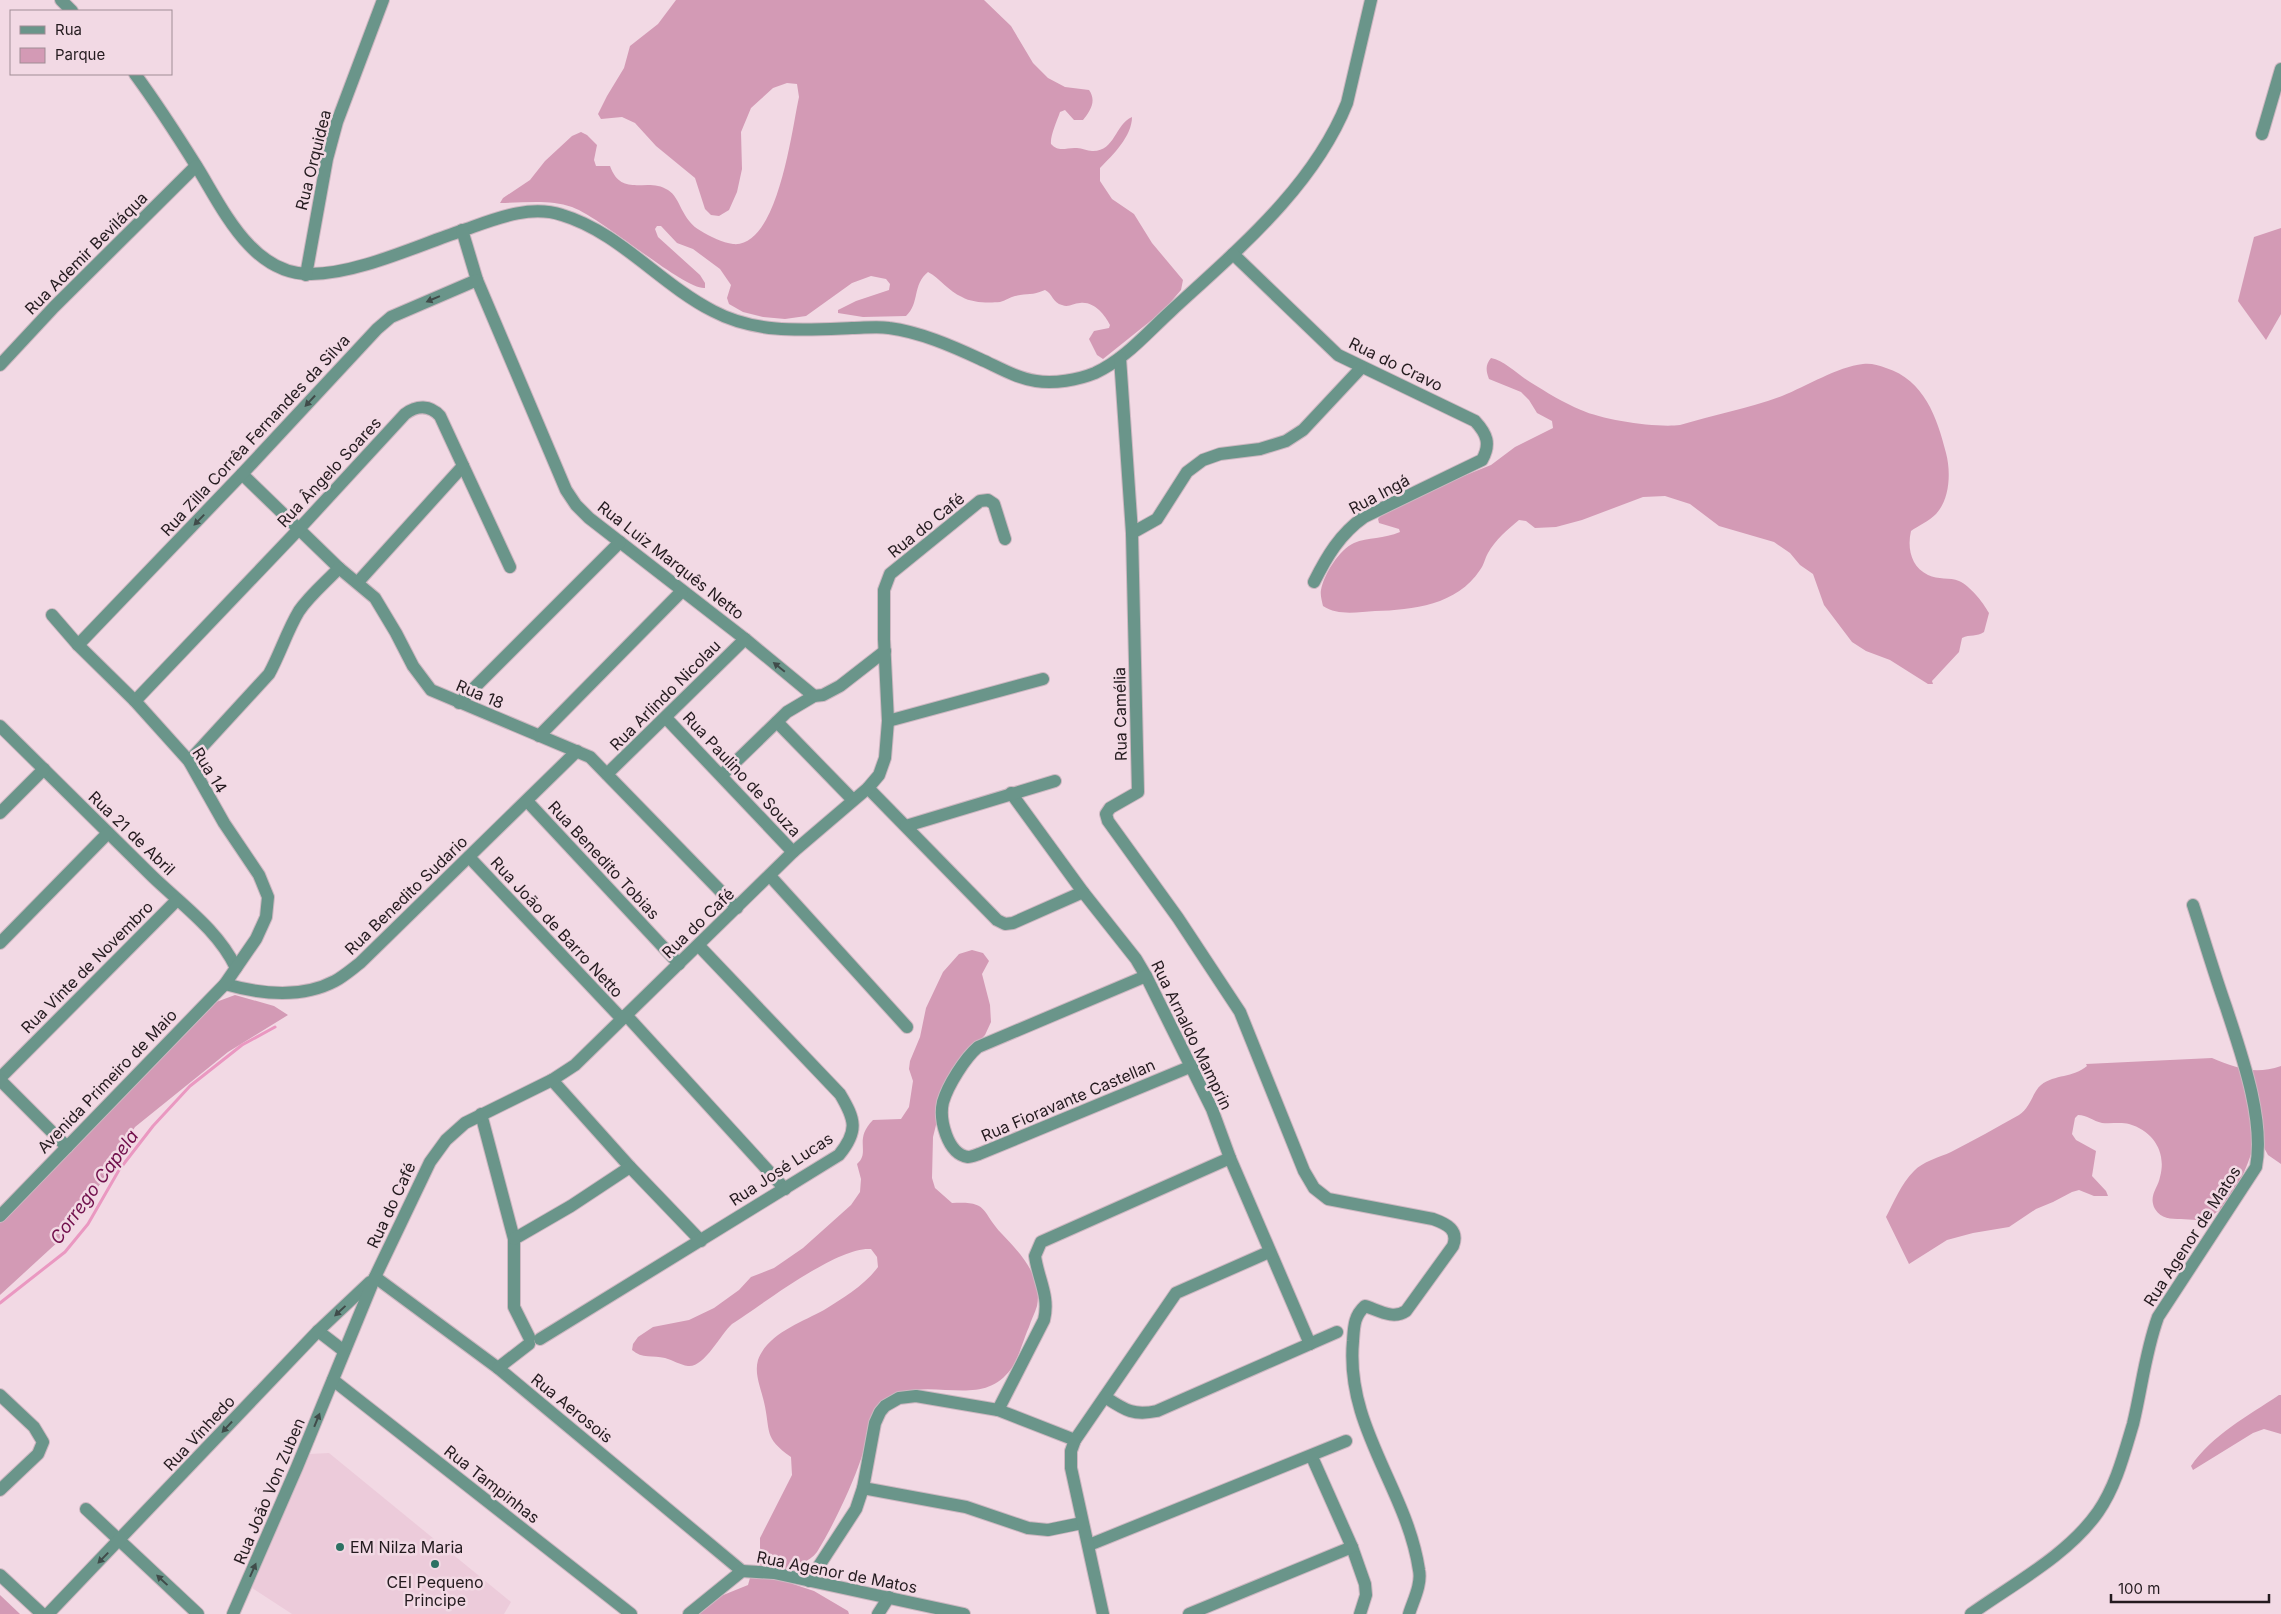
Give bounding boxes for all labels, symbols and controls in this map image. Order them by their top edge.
legend [10,10,172,75]
text: Rua [55,20,82,39]
text: Parque [55,45,105,64]
street label: Rua Orquidea [291,108,335,212]
street label: Rua Ademir Beviláqua [20,187,152,319]
one-way arrow [425,295,440,303]
street label: Rua Zilla Corrêa Fernandes da Silva [156,330,354,540]
street label: Rua do Cravo [1346,333,1446,395]
one-way arrow [304,395,316,407]
street label: Rua Ângelo Soares [273,413,385,531]
street label: Rua Ingá [1345,470,1413,518]
street label: Rua do Café [884,488,968,562]
street label: Rua Luiz Marquês Netto [594,497,748,623]
one-way arrow [193,513,205,525]
street label: Rua Arlindo Nicolau [605,635,725,755]
one-way arrow [773,662,786,673]
street label: Rua Camélia [1109,667,1131,761]
street label: Rua 18 [453,675,507,713]
street label: Rua Paulino de Souza [679,707,805,841]
street label: Rua 14 [188,743,232,797]
street label: Rua 21 de Abril [85,787,179,879]
street label: Rua Benedito Tobias [544,797,664,923]
street label: Rua Benedito Sudario [340,831,472,959]
street label: Rua João de Barro Netto [486,852,628,1002]
street label: Rua do Café [658,884,738,962]
street label: Rua Vinte de Novembro [17,897,157,1037]
street label: Rua Arnaldo Mamprin [1147,957,1237,1113]
street label: Avenida Primeiro de Maio [33,1005,181,1157]
street label: Rua Fioravante Castellan [978,1054,1158,1146]
water label: Corrego Capela [46,1126,142,1248]
street label: Rua José Lucas [725,1128,837,1210]
street label: Rua do Café [362,1159,420,1251]
street label: Rua Agenor de Matos [2139,1162,2245,1310]
one-way arrow [334,1305,346,1317]
street label: Rua Aerosois [527,1369,617,1447]
street label: Rua Vinhedo [159,1391,239,1475]
one-way arrow [313,1413,321,1427]
street label: Rua João Von Zuben [229,1415,309,1567]
one-way arrow [221,1421,233,1433]
street label: Rua Tampinhas [440,1441,544,1527]
place label: EM Nilza Maria [350,1537,463,1557]
marker: EM Nilza Maria [334,1541,346,1553]
street label: Rua Agenor de Matos [755,1547,919,1597]
one-way arrow [97,1552,109,1564]
marker: CEI Pequeno Principe [429,1558,441,1570]
one-way arrow [249,1563,257,1577]
place label: CEI Pequeno Principe [386,1572,484,1610]
scale bar [2111,1572,2268,1604]
one-way arrow [157,1574,169,1586]
text: 100 m [2118,1579,2160,1598]

